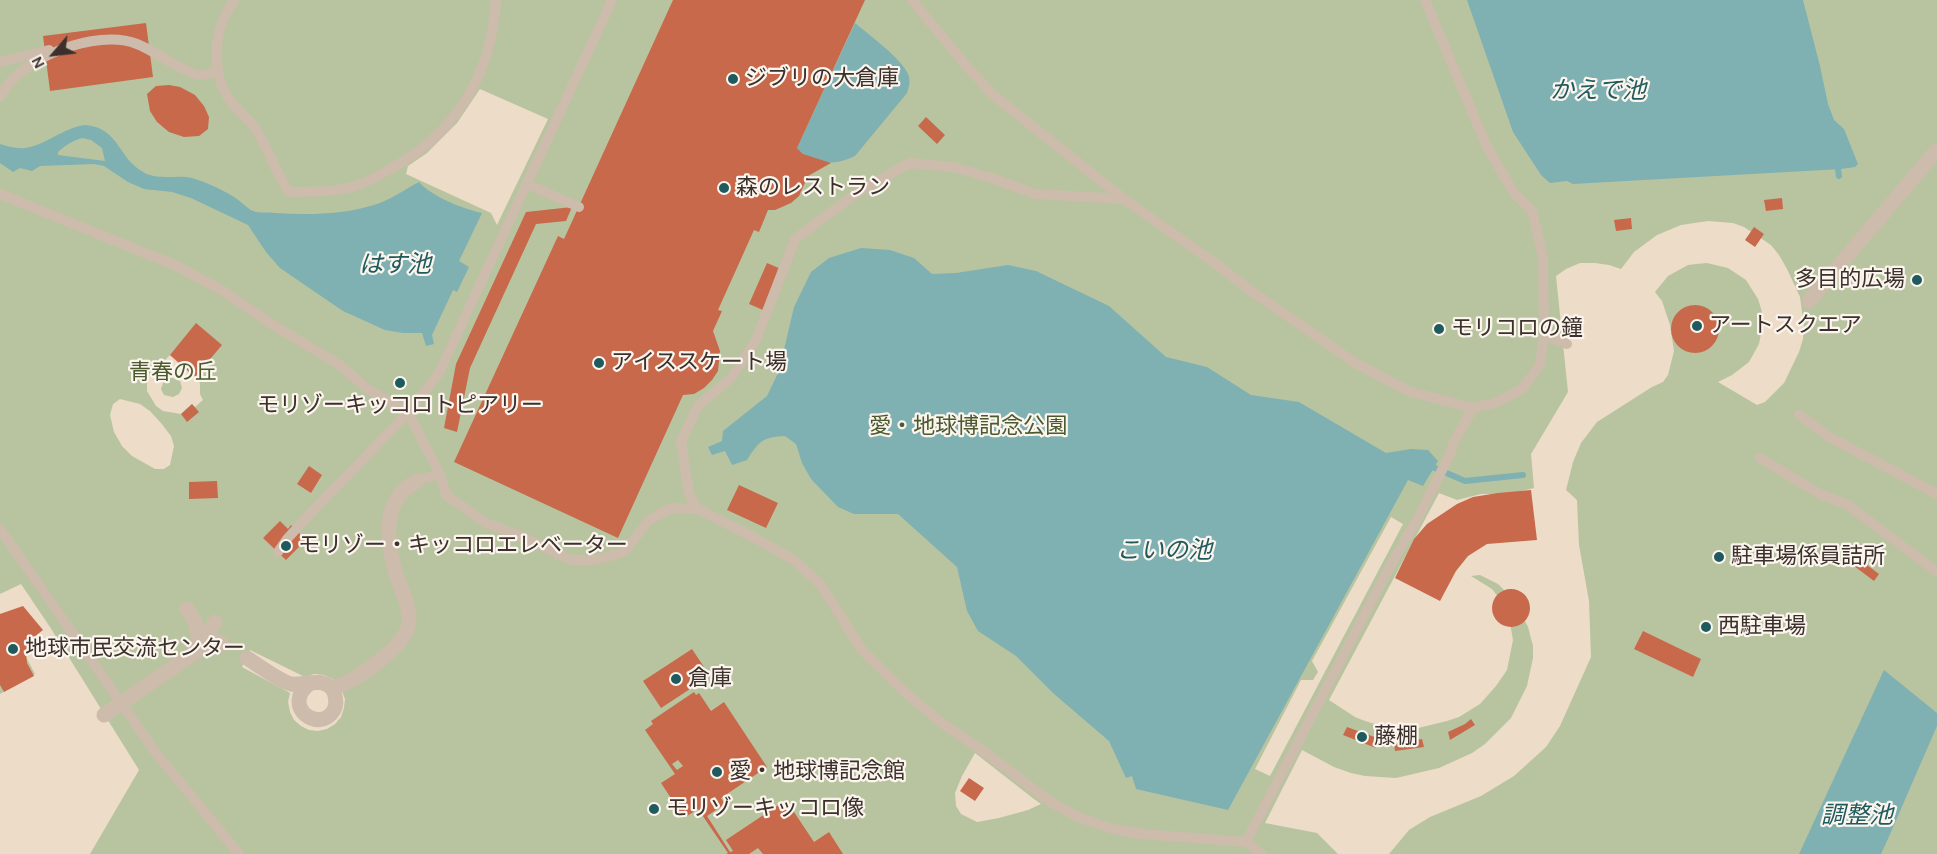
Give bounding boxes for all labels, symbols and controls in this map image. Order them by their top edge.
north arrow [24,24,84,84]
text: N [27,53,49,72]
place label: ジブリの大倉庫 [745,66,899,92]
marker: ジブリの大倉庫 [726,72,740,86]
water label: かえで池 [1550,77,1646,105]
place label: 森のレストラン [736,175,890,201]
marker: 森のレストラン [717,181,731,195]
water label: はす池 [359,251,431,279]
place label: 多目的広場 [1795,267,1905,293]
marker: 多目的広場 [1910,273,1924,287]
place label: アートスクエア [1709,313,1862,339]
place label: モリコロの鐘 [1451,316,1583,342]
marker: アートスクエア [1690,319,1704,333]
marker: モリコロの鐘 [1432,322,1446,336]
place label: アイススケート場 [611,350,787,376]
marker: アイススケート場 [592,356,606,370]
park label: 青春の丘 [129,360,217,386]
marker: モリゾーキッコロトピアリー [393,376,407,390]
place label: モリゾーキッコロトピアリー [257,393,543,419]
park label: 愛・地球博記念公園 [869,414,1067,440]
place label: モリゾー・キッコロエレベーター [298,533,628,559]
water label: こいの池 [1116,537,1212,565]
marker: モリゾー・キッコロエレベーター [279,539,293,553]
place label: 駐車場係員詰所 [1731,544,1885,570]
marker: 駐車場係員詰所 [1712,550,1726,564]
place label: 西駐車場 [1718,614,1806,640]
marker: 西駐車場 [1699,620,1713,634]
place label: 地球市民交流センター [25,636,245,662]
marker: 地球市民交流センター [6,642,20,656]
place label: 倉庫 [688,666,732,692]
marker: 倉庫 [669,672,683,686]
place label: 藤棚 [1374,724,1418,750]
marker: 藤棚 [1355,730,1369,744]
place label: 愛・地球博記念館 [729,759,905,785]
marker: 愛・地球博記念館 [710,765,724,779]
place label: モリゾーキッコロ像 [666,796,864,822]
marker: モリゾーキッコロ像 [647,802,661,816]
water label: 調整池 [1821,802,1893,830]

